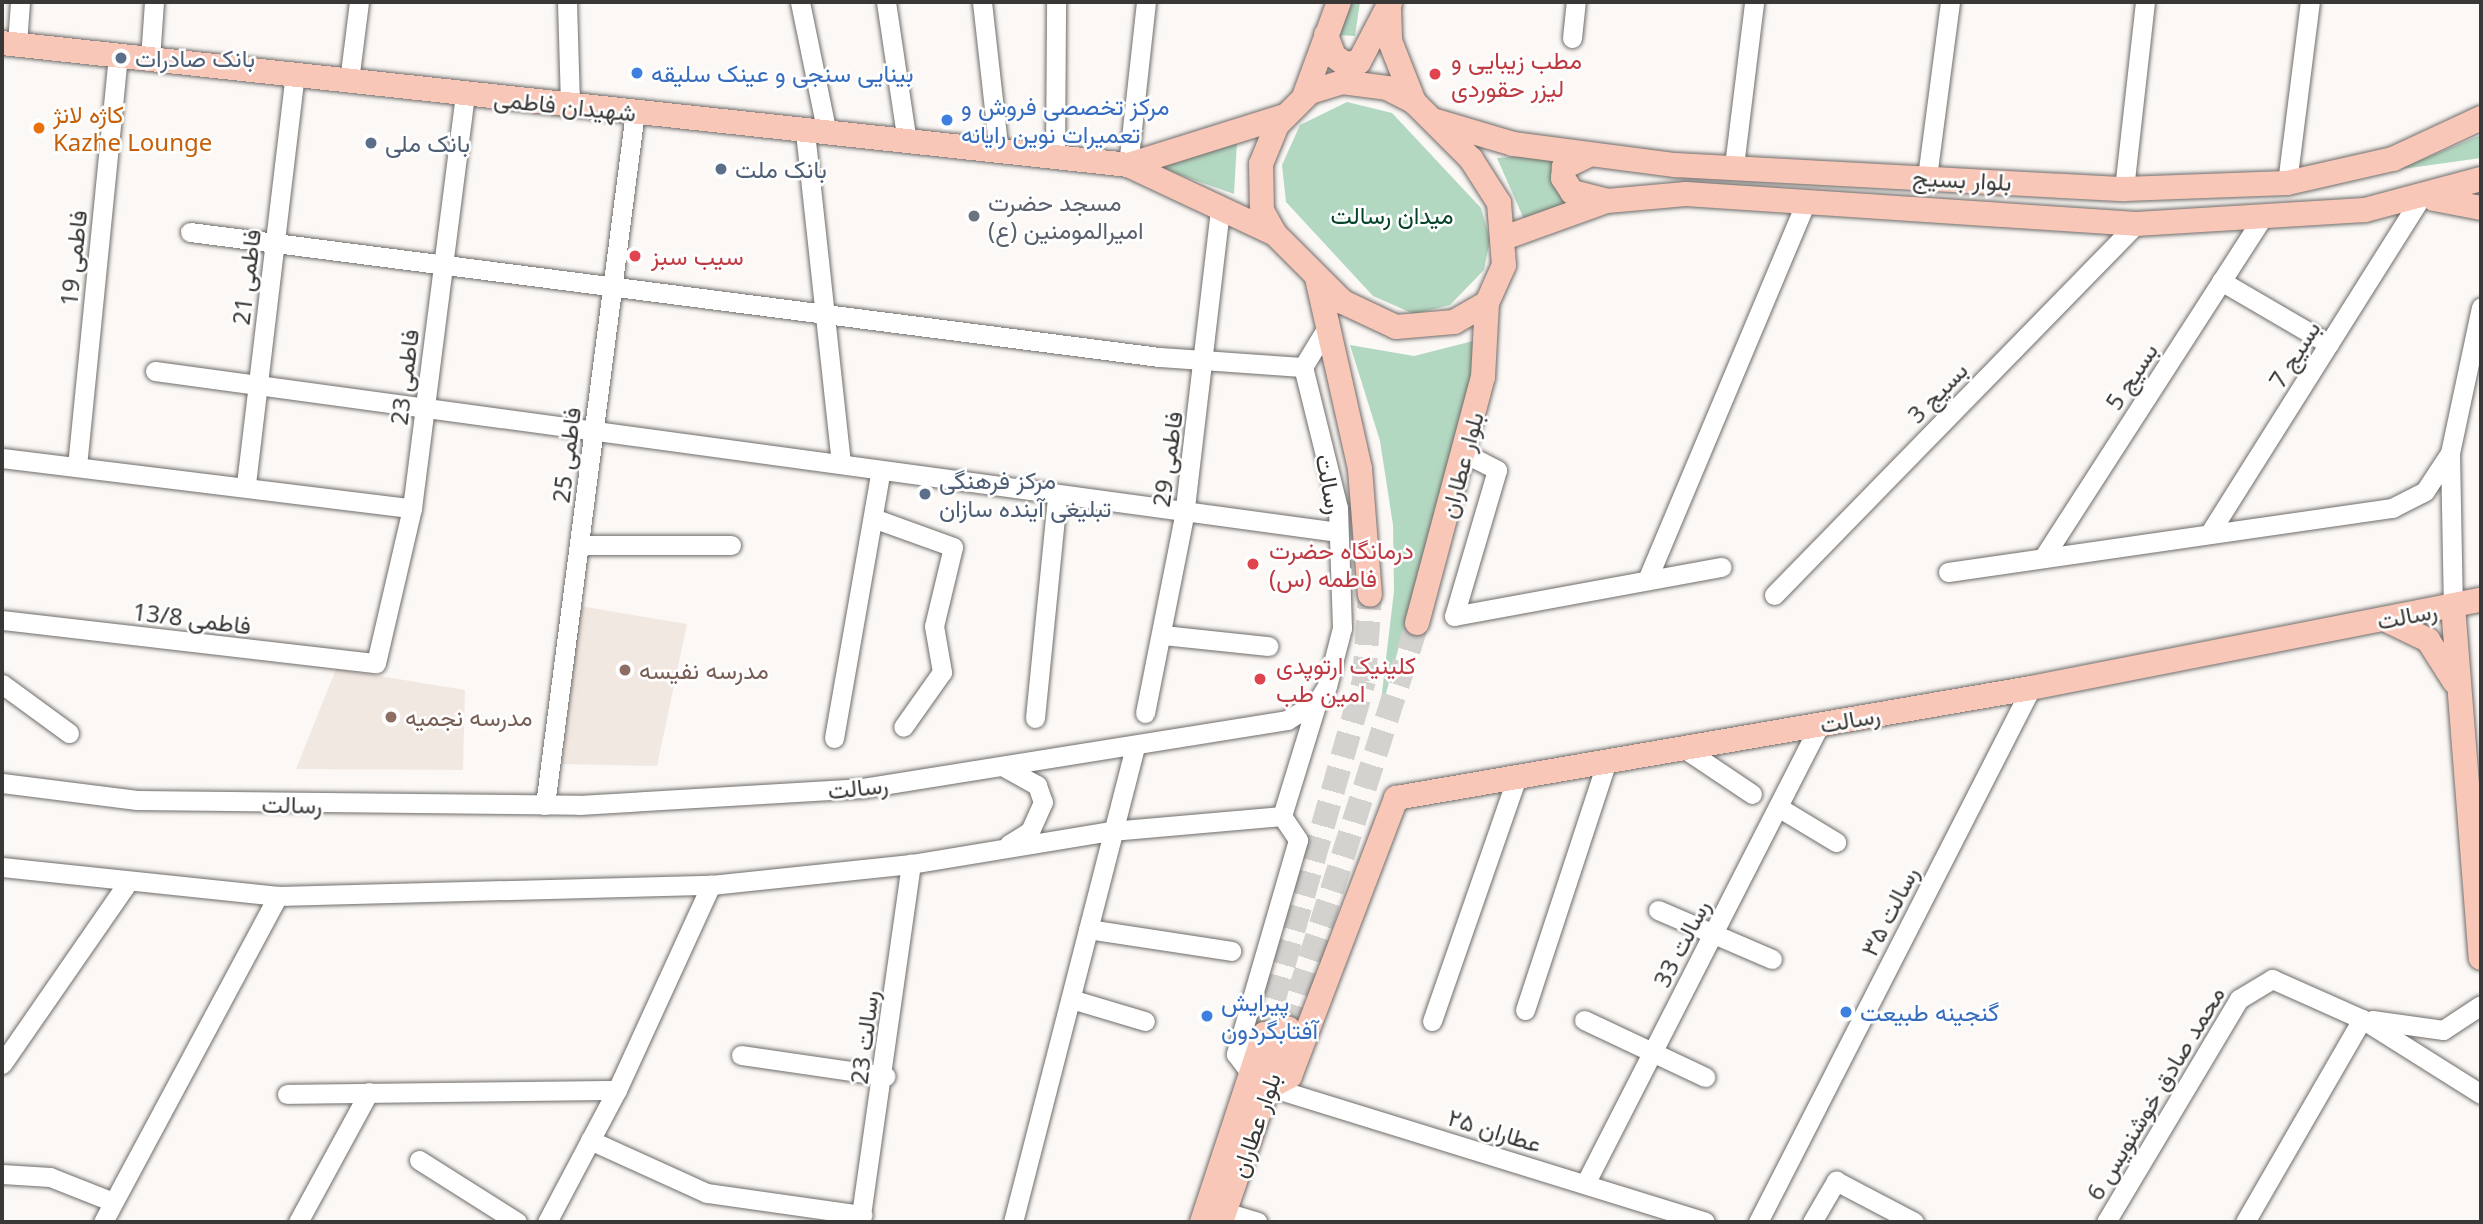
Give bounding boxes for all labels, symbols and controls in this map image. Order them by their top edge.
place label: بانک صادرات [135,44,255,72]
place label: مطب زیبایی و لیزر حقوردی [1451,46,1582,102]
marker: بانک صادرات [113,50,129,66]
place label: بینایی سنجی و عینک سلیقه [651,59,914,87]
marker: مطب زیبایی و لیزر حقوردی [1425,64,1445,84]
marker: بینایی سنجی و عینک سلیقه [629,65,645,81]
street label: شهیدان فاطمی [492,83,638,127]
place label: مرکز تخصصی فروش و تعمیرات نوین رایانه [961,92,1170,148]
place label: کاژه لانژ Kazhe Lounge [53,100,212,156]
marker: مرکز تخصصی فروش و تعمیرات نوین رایانه [939,112,955,128]
marker: کاژه لانژ Kazhe Lounge [31,120,47,136]
place label: بانک ملی [385,129,470,157]
marker: بانک ملی [363,135,379,151]
place label: بانک ملت [735,155,827,183]
marker: بانک ملت [713,161,729,177]
street label: بلوار بسیج [1912,162,2012,196]
place label: مسجد حضرت امیرالمومنین (ع) [988,188,1144,244]
park label: میدان رسالت [1330,201,1454,229]
marker: مسجد حضرت امیرالمومنین (ع) [966,208,982,224]
street label: فاطمی 19 [54,209,92,307]
street label: فاطمی 21 [226,227,266,327]
place label: سیب سبز [651,242,744,270]
marker: سیب سبز [625,246,645,266]
street label: بسیج 7 [2262,315,2326,393]
street label: فاطمی 23 [384,327,424,427]
street label: بسیج 5 [2099,337,2163,415]
street label: بسیج 3 [1901,355,1973,429]
street label: فاطمی 25 [546,405,586,505]
street label: فاطمی 29 [1146,409,1188,509]
street label: بلوار عطاران [1433,409,1489,521]
street label: رسالت [1310,451,1350,517]
place label: مرکز فرهنگی تبلیغی آینده سازان [939,466,1111,522]
marker: مرکز فرهنگی تبلیغی آینده سازان [917,486,933,502]
place label: درمانگاه حضرت فاطمه (س) [1269,536,1414,592]
marker: درمانگاه حضرت فاطمه (س) [1243,554,1263,574]
street label: رسالت [2374,595,2440,635]
street label: فاطمی 13/8 [131,596,253,640]
place label: کلینیک ارتوپدی امین طب [1276,651,1416,707]
place label: مدرسه نفیسه [639,656,769,684]
marker: مدرسه نفیسه [617,662,633,678]
marker: کلینیک ارتوپدی امین طب [1250,669,1270,689]
street label: رسالت [1818,700,1882,738]
place label: مدرسه نجمیه [405,703,533,731]
marker: مدرسه نجمیه [383,709,399,725]
street label: رسالت [826,770,890,804]
street label: رسالت [261,789,323,819]
street label: رسالت ۳۵ [1854,861,1924,961]
street label: رسالت 33 [1647,894,1715,992]
street label: محمد صادق خوشنویس 6 [2080,981,2230,1205]
street label: رسالت 23 [844,988,884,1086]
place label: پیرایش آفتابگردون [1221,988,1318,1044]
place label: گنجینه طبیعت [1860,998,1999,1026]
marker: گنجینه طبیعت [1838,1004,1854,1020]
marker: پیرایش آفتابگردون [1199,1008,1215,1024]
street label: بلوار عطاران [1224,1069,1286,1181]
street label: عطاران ۲۵ [1445,1102,1545,1158]

